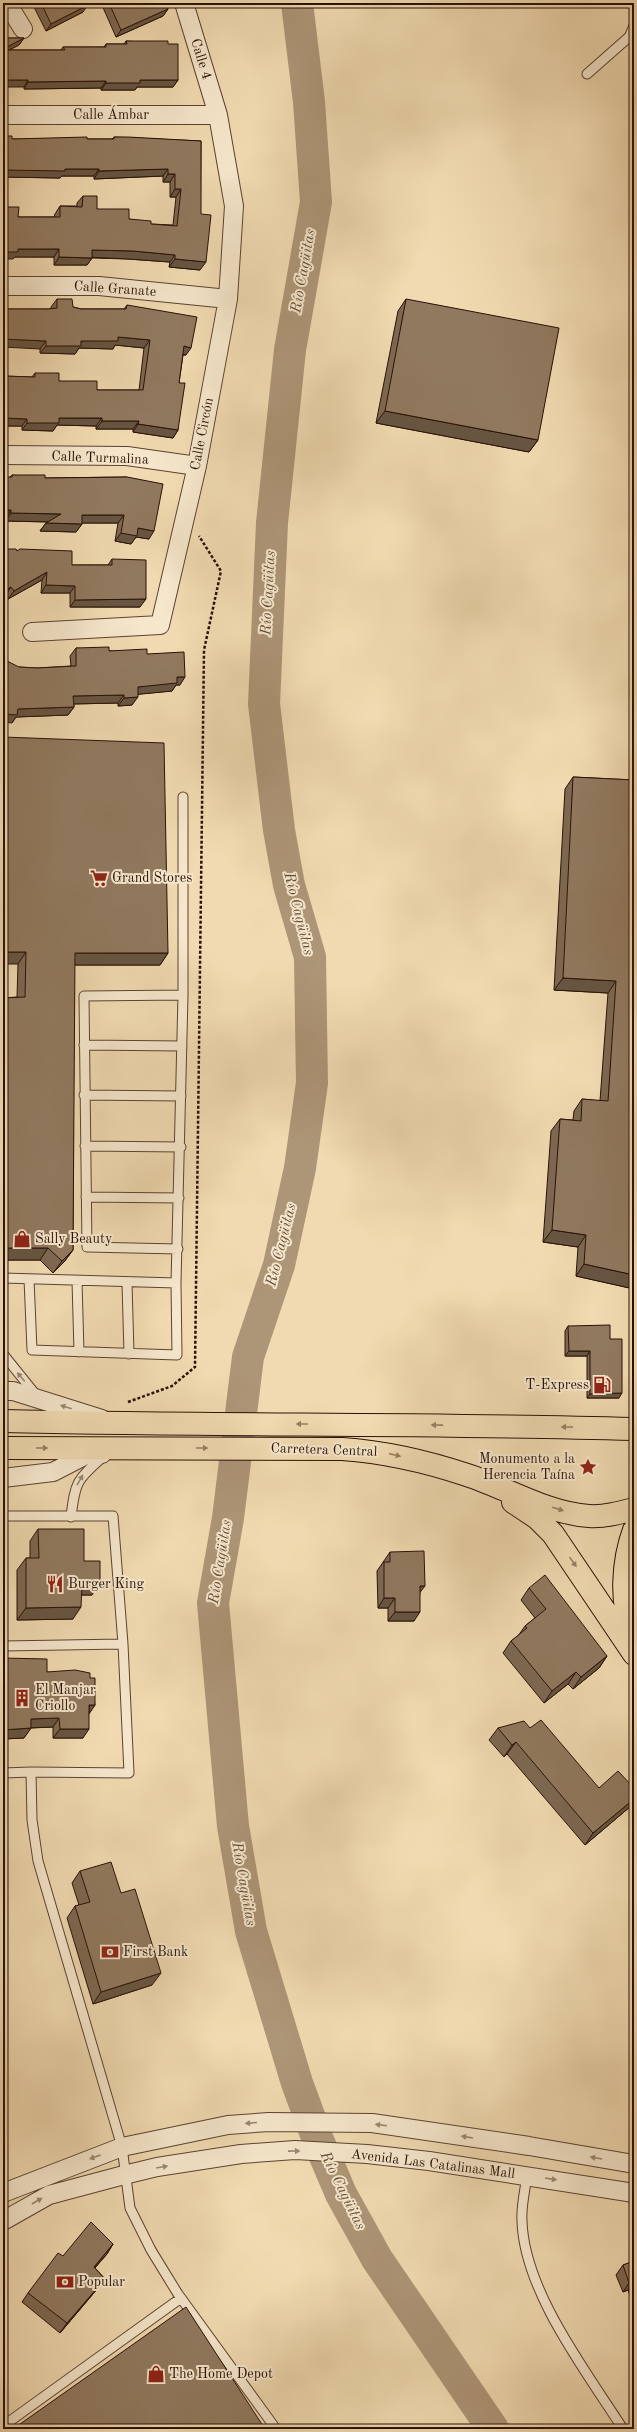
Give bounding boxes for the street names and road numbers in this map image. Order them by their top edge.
street label: Calle 4 [188,37,214,81]
street label: Calle Ámbar [73,105,149,122]
street label: Calle Granate [73,279,157,299]
street label: Calle Circón [188,396,216,472]
street label: Calle Turmalina [51,449,149,467]
street label: Carretera Central [270,1441,378,1459]
street label: Avenida Las Catalinas Mall [350,2147,516,2181]

